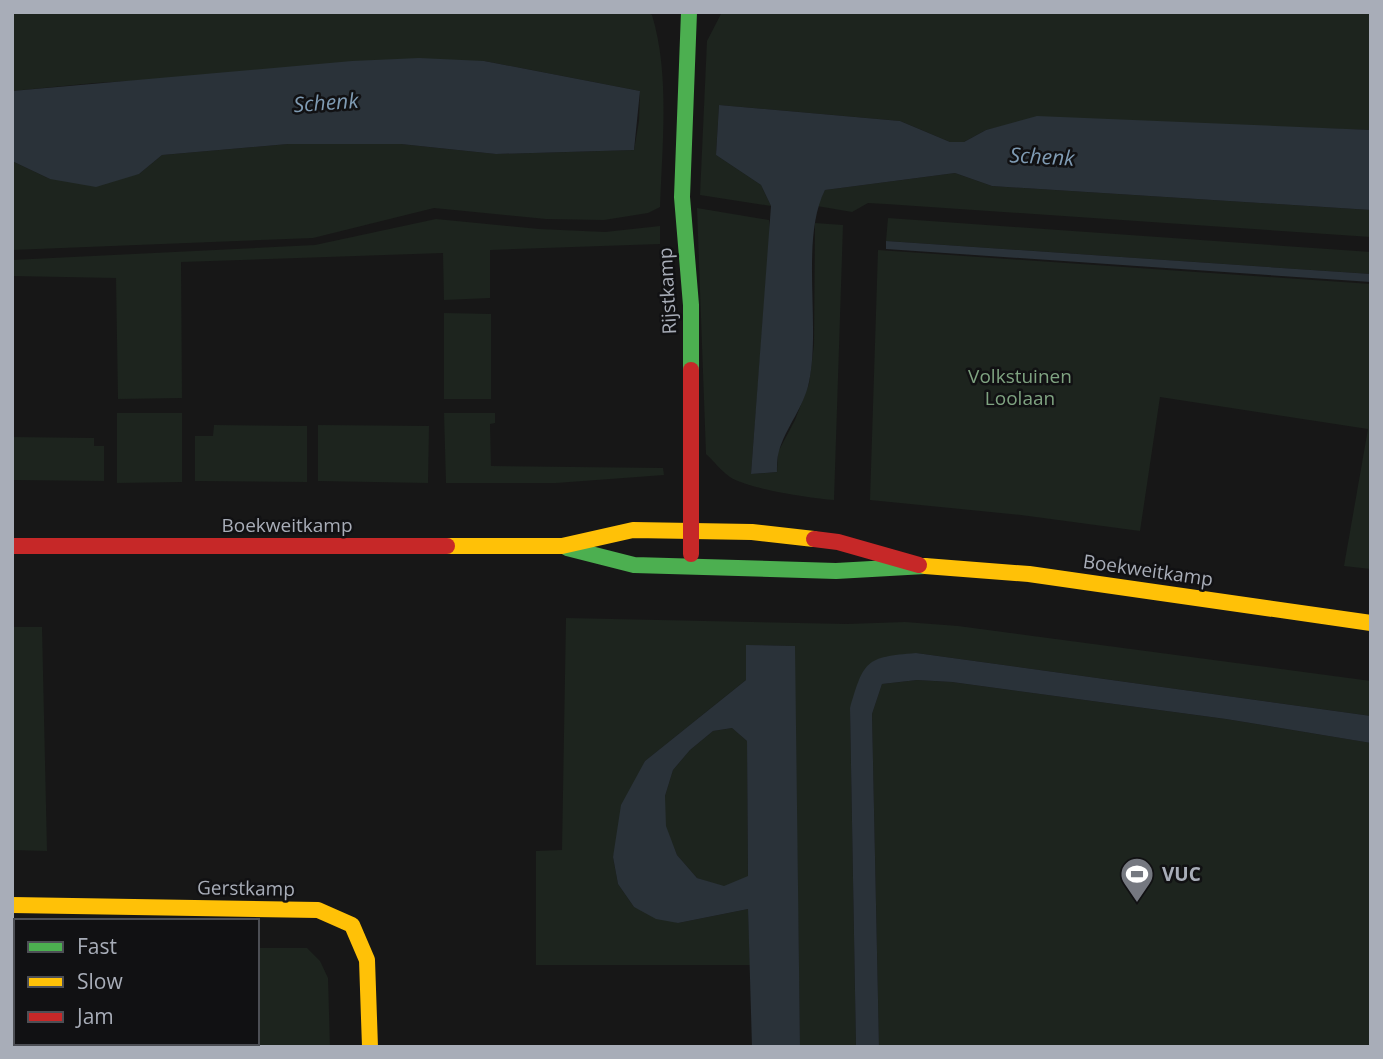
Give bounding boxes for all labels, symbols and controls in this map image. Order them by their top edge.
water label: Schenk [293,86,360,118]
water label: Schenk [1009,140,1076,172]
street label: Rijstkamp [652,247,682,335]
park label: Volkstuinen Loolaan [968,363,1072,411]
street label: Boekweitkamp [221,512,353,538]
street label: Boekweitkamp [1081,548,1215,592]
sports icon: VUC [1118,855,1156,904]
place label: VUC [1162,861,1201,887]
street label: Gerstkamp [197,874,295,902]
legend [14,919,259,1045]
text: Fast [77,932,117,960]
text: Slow [77,967,123,995]
text: Jam [75,1002,114,1030]

